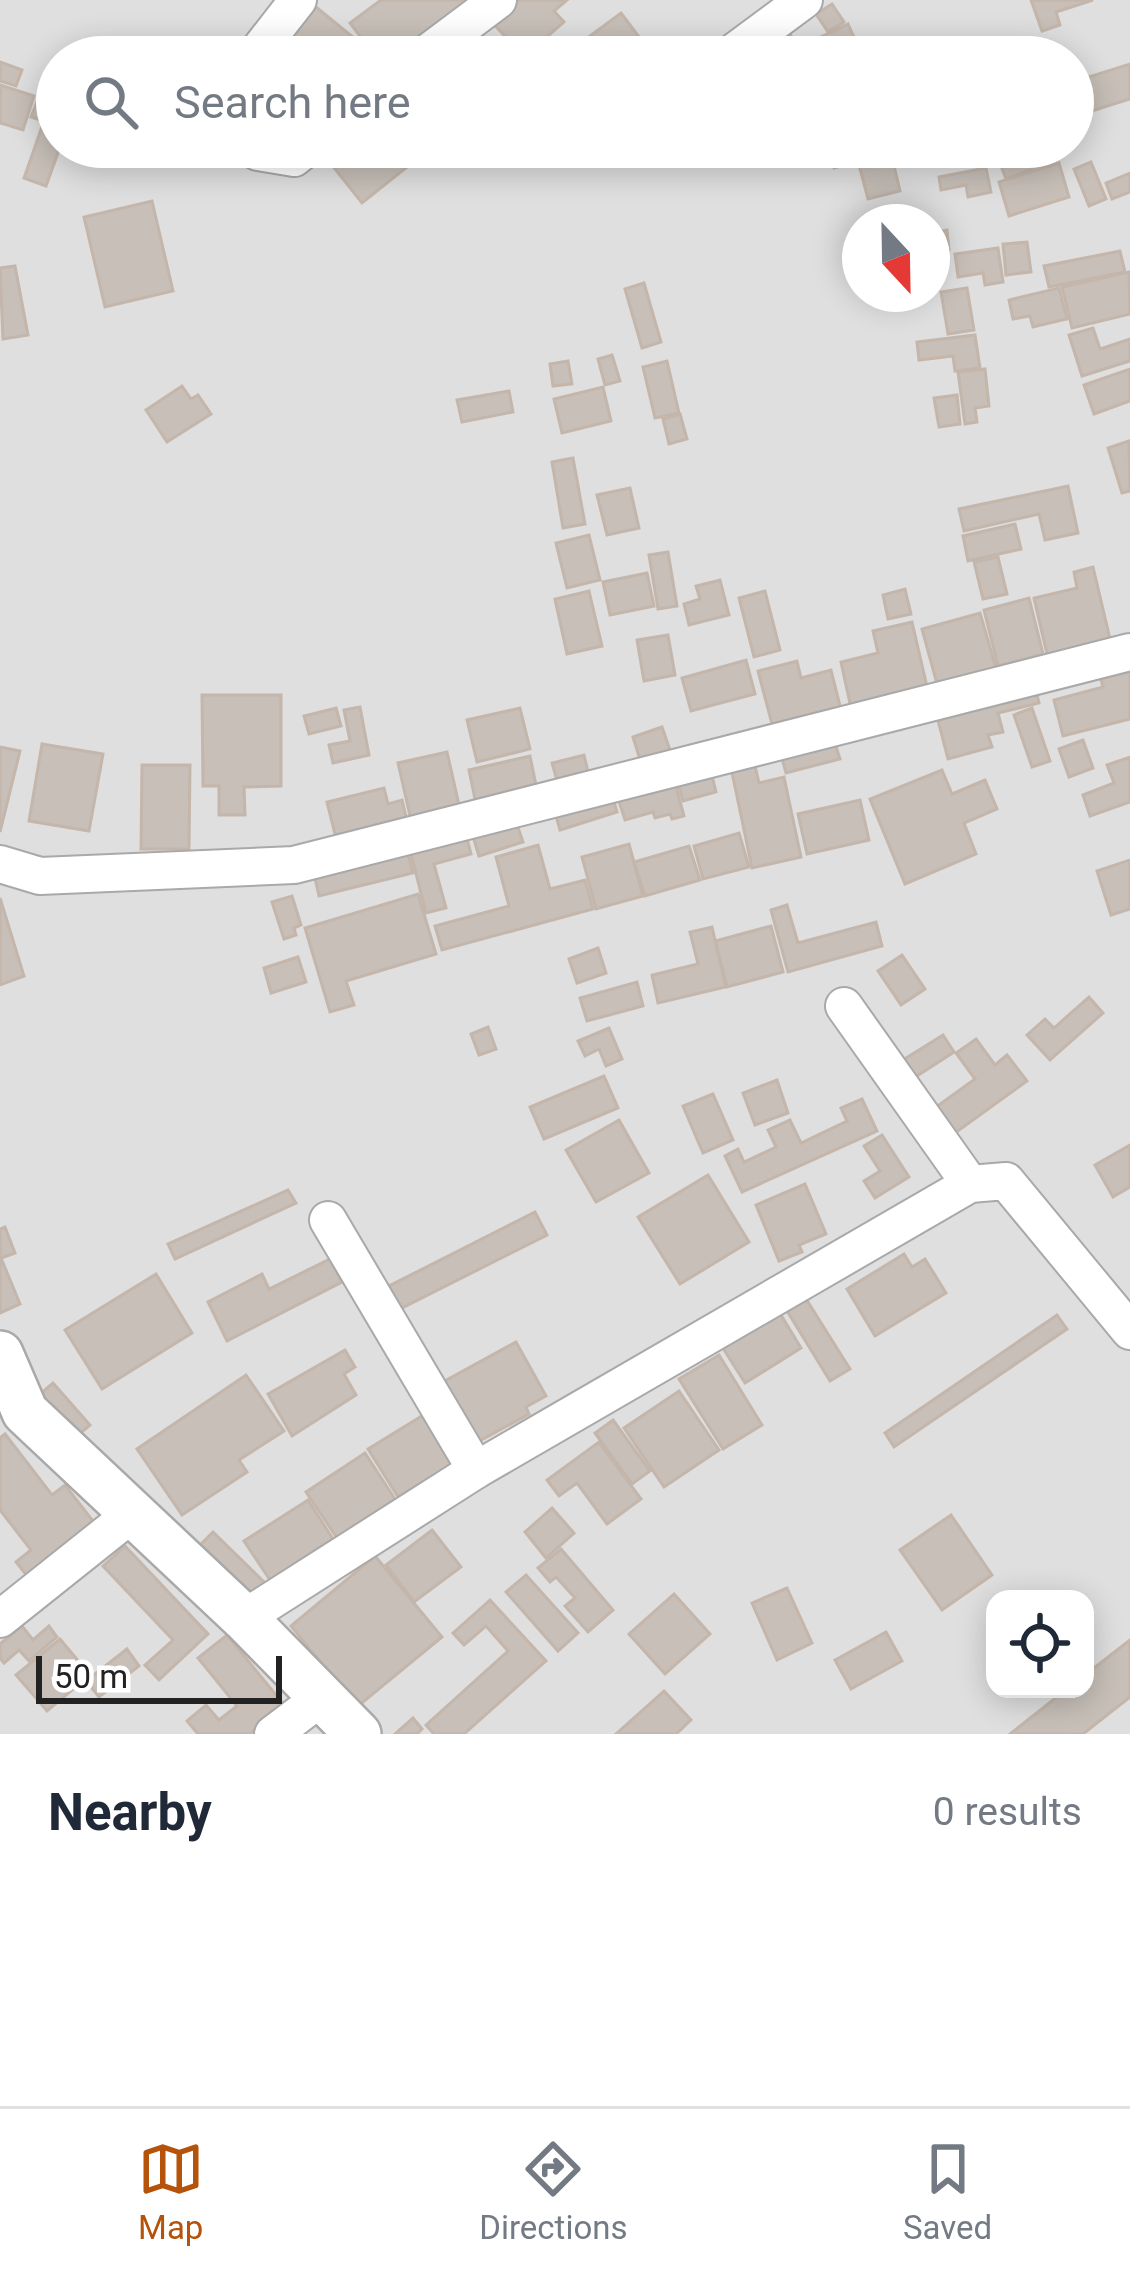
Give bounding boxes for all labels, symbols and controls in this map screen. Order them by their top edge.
search box [36,36,1094,168]
icon: search [78,69,144,135]
text: Search here [174,76,411,129]
north arrow [842,204,950,312]
map controls [986,1590,1094,1698]
button: locate [986,1590,1094,1698]
scale bar [36,1650,282,1703]
text: 50 m [54,1657,128,1696]
text: Nearby [48,1783,212,1842]
text: 0 results [933,1789,1082,1835]
tab: Map [138,2136,204,2247]
tab: Directions [479,2136,628,2247]
tab: Saved [903,2136,992,2247]

